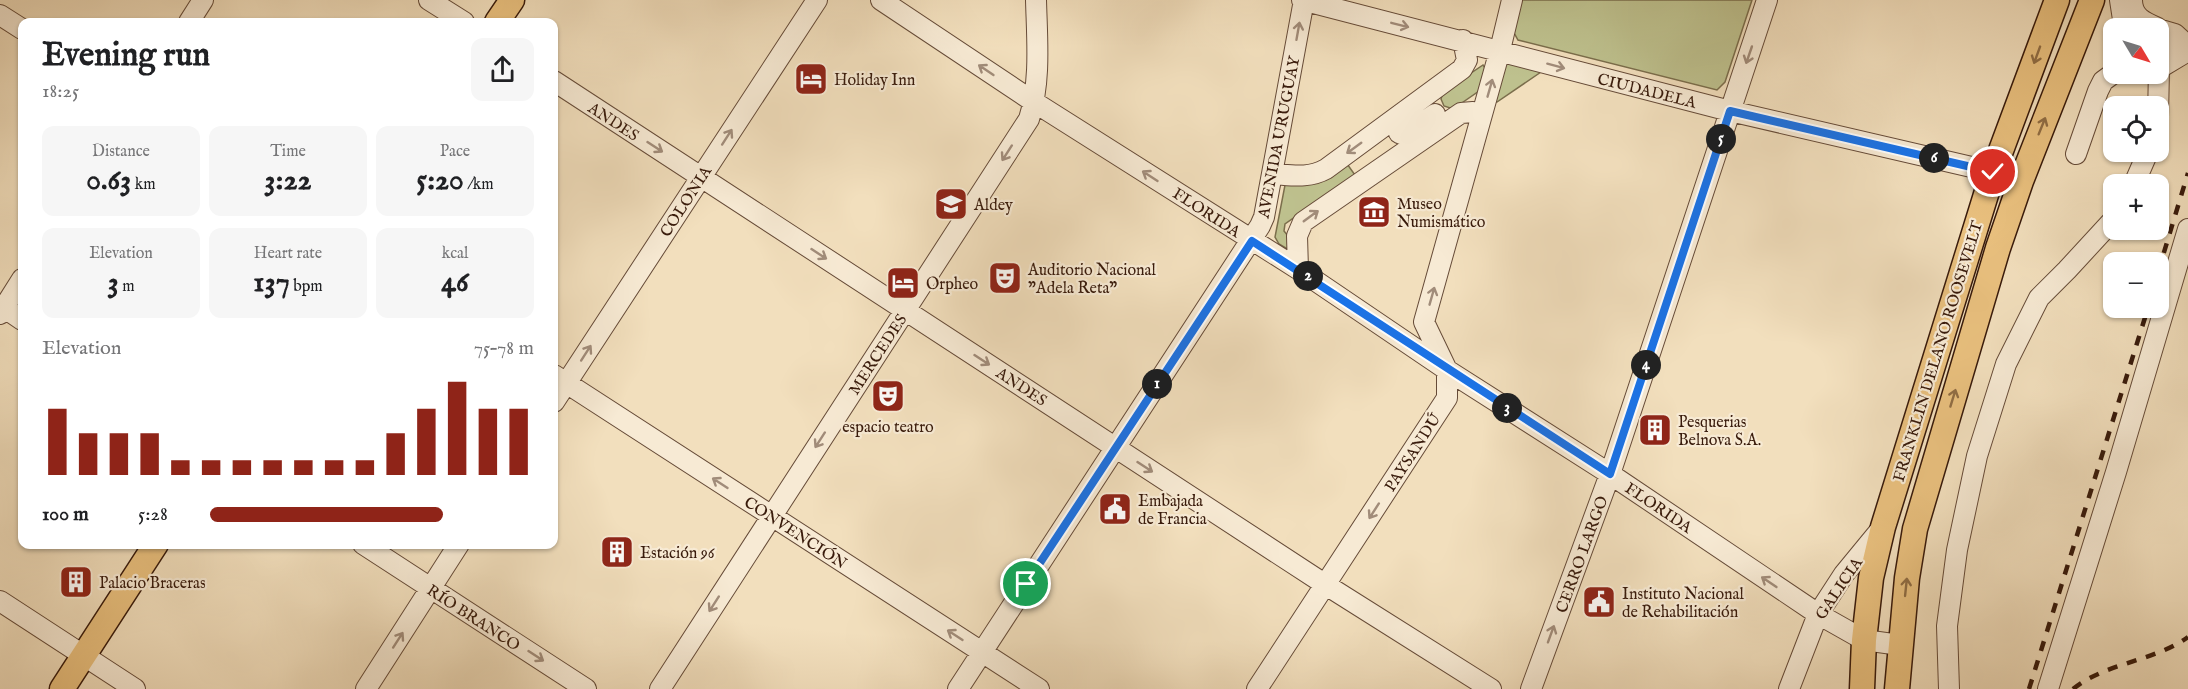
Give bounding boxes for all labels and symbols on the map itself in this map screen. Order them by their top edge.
north arrow [2103,18,2169,84]
one-way arrow [1390,19,1409,31]
one-way arrow [1293,22,1304,42]
one-way arrow [1742,45,1753,64]
one-way arrow [2031,45,2042,64]
street label: AVENIDA URUGUAY [1254,54,1306,221]
hotel icon: Holiday Inn [793,61,829,97]
one-way arrow [1546,61,1565,72]
one-way arrow [978,64,995,76]
street label: CIUDADELA [1595,70,1699,114]
place label: Holiday Inn [834,71,916,91]
one-way arrow [1484,79,1496,98]
street label: ANDES [583,98,642,146]
one-way arrow [2037,118,2048,136]
pin: 5 [1706,124,1736,154]
one-way arrow [721,129,733,146]
one-way arrow [646,142,663,154]
one-way arrow [1347,142,1363,154]
pin: 6 [1919,143,1949,173]
one-way arrow [1000,145,1013,162]
pin [1967,146,2018,197]
street label: COLONIA [656,162,718,241]
one-way arrow [1141,169,1158,182]
street label: FLORIDA [1168,184,1245,244]
school or university icon: Aldey [933,186,969,222]
museum icon: Museo Numismático [1356,194,1392,230]
place label: Museo Numismático [1397,195,1486,233]
place label: Aldey [973,196,1013,216]
one-way arrow [1303,210,1319,223]
street label: FRANKLIN DELANO ROOSEVELT [1890,218,1988,485]
one-way arrow [810,247,827,260]
theatre icon: Auditorio Nacional "Adela Reta" [987,260,1023,296]
place label: Auditorio Nacional "Adela Reta" [1027,261,1156,299]
pin: 2 [1293,261,1323,291]
hotel icon: Orpheo [885,265,921,301]
place label: Orpheo [926,275,979,295]
one-way arrow [1426,287,1438,306]
street label: MERCEDES [845,311,912,399]
one-way arrow [580,345,592,362]
pin: 4 [1631,350,1661,380]
one-way arrow [973,354,990,366]
street label: ANDES [991,363,1050,411]
pin: 1 [1142,369,1172,399]
theatre icon: espacio teatro [870,378,906,414]
one-way arrow [1948,389,1959,408]
pin: 3 [1492,393,1522,423]
street label: PAYSANDÚ [1380,409,1447,496]
building icon: Pesquerias Belnova S.A. [1637,412,1673,448]
place label: Pesquerias Belnova S.A. [1678,413,1761,451]
place label: espacio teatro [842,418,934,438]
one-way arrow [814,431,826,448]
one-way arrow [1136,461,1153,473]
one-way arrow [712,477,729,489]
street label: FLORIDA [1620,479,1696,539]
street label: CONVENCIÓN [740,491,851,574]
public building icon: Embajada de Francia [1097,491,1133,527]
place label: Embajada de Francia [1138,492,1207,530]
street label: CERRO LARGO [1552,493,1613,616]
one-way arrow [1367,503,1380,520]
building icon: Estación 96 [599,534,635,570]
place label: Estación 96 [640,544,715,564]
street label: GALICIA [1812,553,1868,624]
pin [1000,558,1051,609]
building icon: Palacio Braceras [58,564,94,600]
place label: Palacio Braceras [99,574,206,594]
one-way arrow [1762,576,1778,588]
one-way arrow [1901,577,1912,597]
street label: RÍO BRANCO [422,579,524,656]
public building icon: Instituto Nacional de Rehabilitación [1581,584,1617,620]
place label: Instituto Nacional de Rehabilitación [1622,585,1744,623]
one-way arrow [708,595,720,612]
one-way arrow [1547,625,1558,644]
one-way arrow [946,628,963,641]
one-way arrow [392,632,404,649]
one-way arrow [527,650,544,663]

